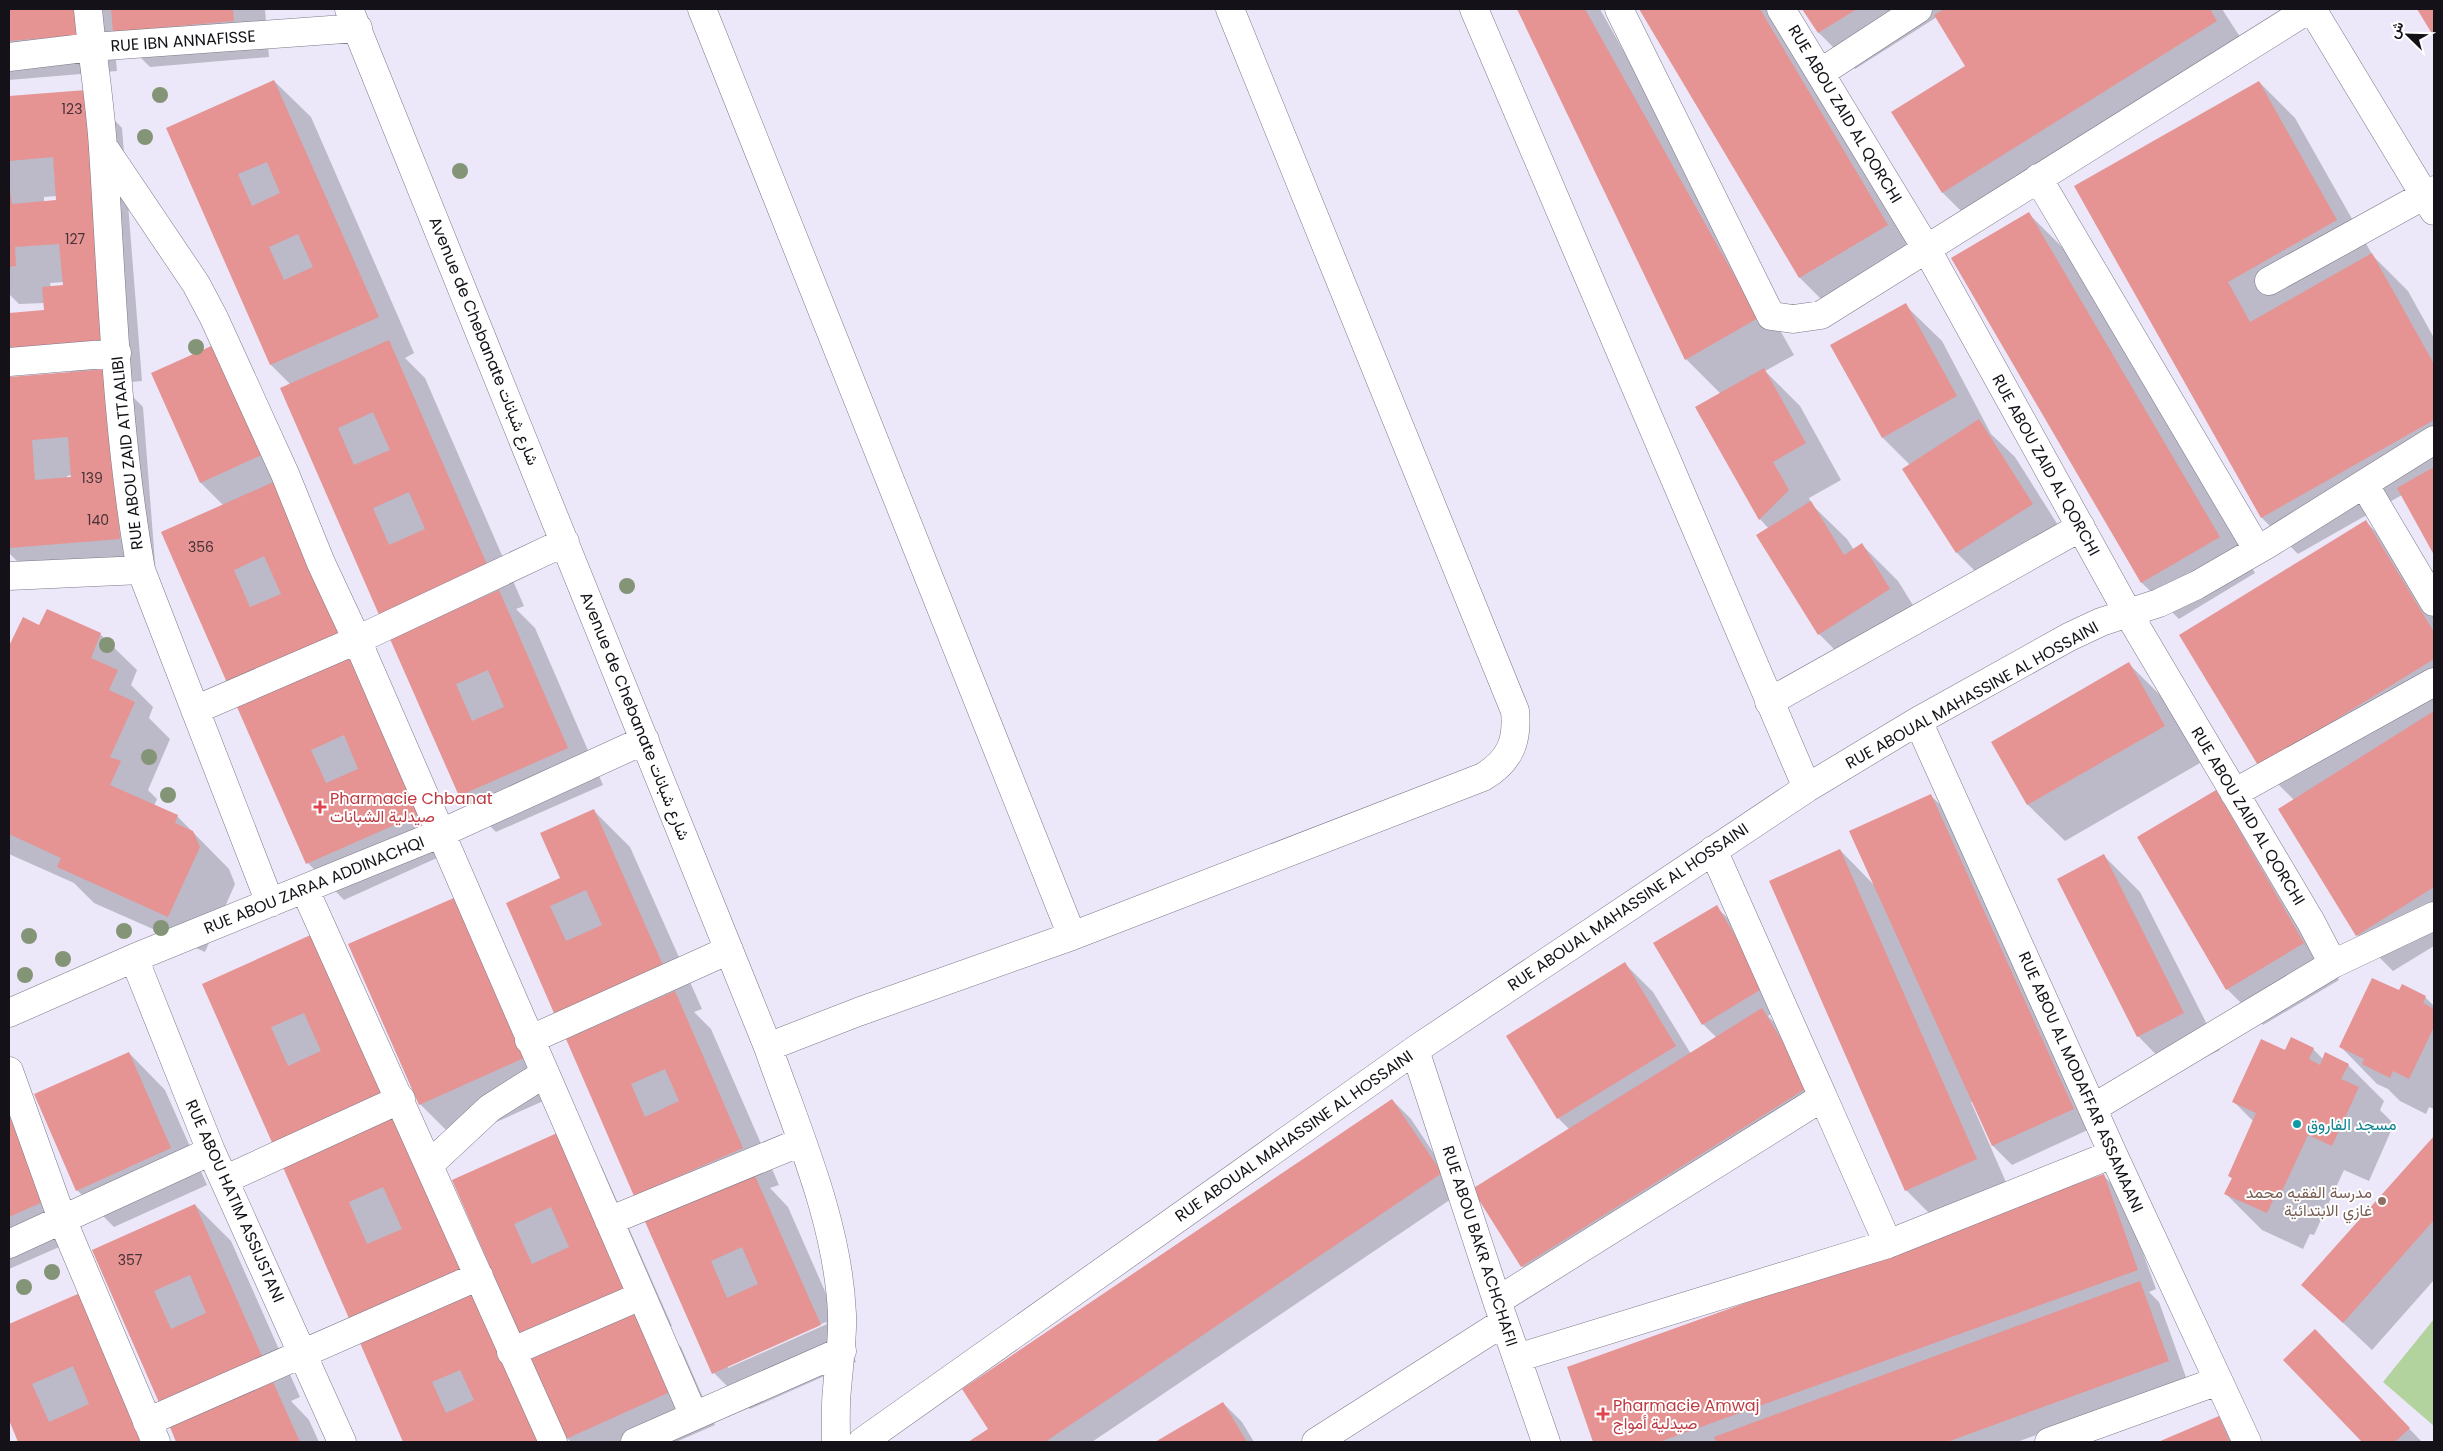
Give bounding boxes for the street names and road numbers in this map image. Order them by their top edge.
street label: RUE ABOU ZAID AL QORCHI [1782,20,1908,208]
street label: RUE IBN ANNAFISSE [110,24,256,58]
street label: Avenue de Chebanate شارع شبانات [423,213,545,469]
street label: RUE ABOU ZAID ATTAALIBI [105,355,149,551]
street label: RUE ABOU ZAID AL QORCHI [1986,370,2106,560]
street label: Avenue de Chebanate شارع شبانات [574,588,696,844]
street label: RUE ABOUAL MAHASSINE AL HOSSAINI [1841,616,2103,774]
street label: RUE ABOU ZAID AL QORCHI [2185,722,2311,910]
street label: RUE ABOUAL MAHASSINE AL HOSSAINI [1503,817,1753,997]
street label: RUE ABOU ZARAA ADDINACHQI [200,830,428,940]
street label: RUE ABOU AL MODAFFAR ASSAMAANI [2013,948,2149,1216]
street label: RUE ABOUAL MAHASSINE AL HOSSAINI [1170,1045,1418,1227]
street label: RUE ABOU HATIM ASSIJSTANI [180,1096,290,1306]
street label: RUE ABOU BAKR ACHCHAFII [1437,1143,1523,1349]

